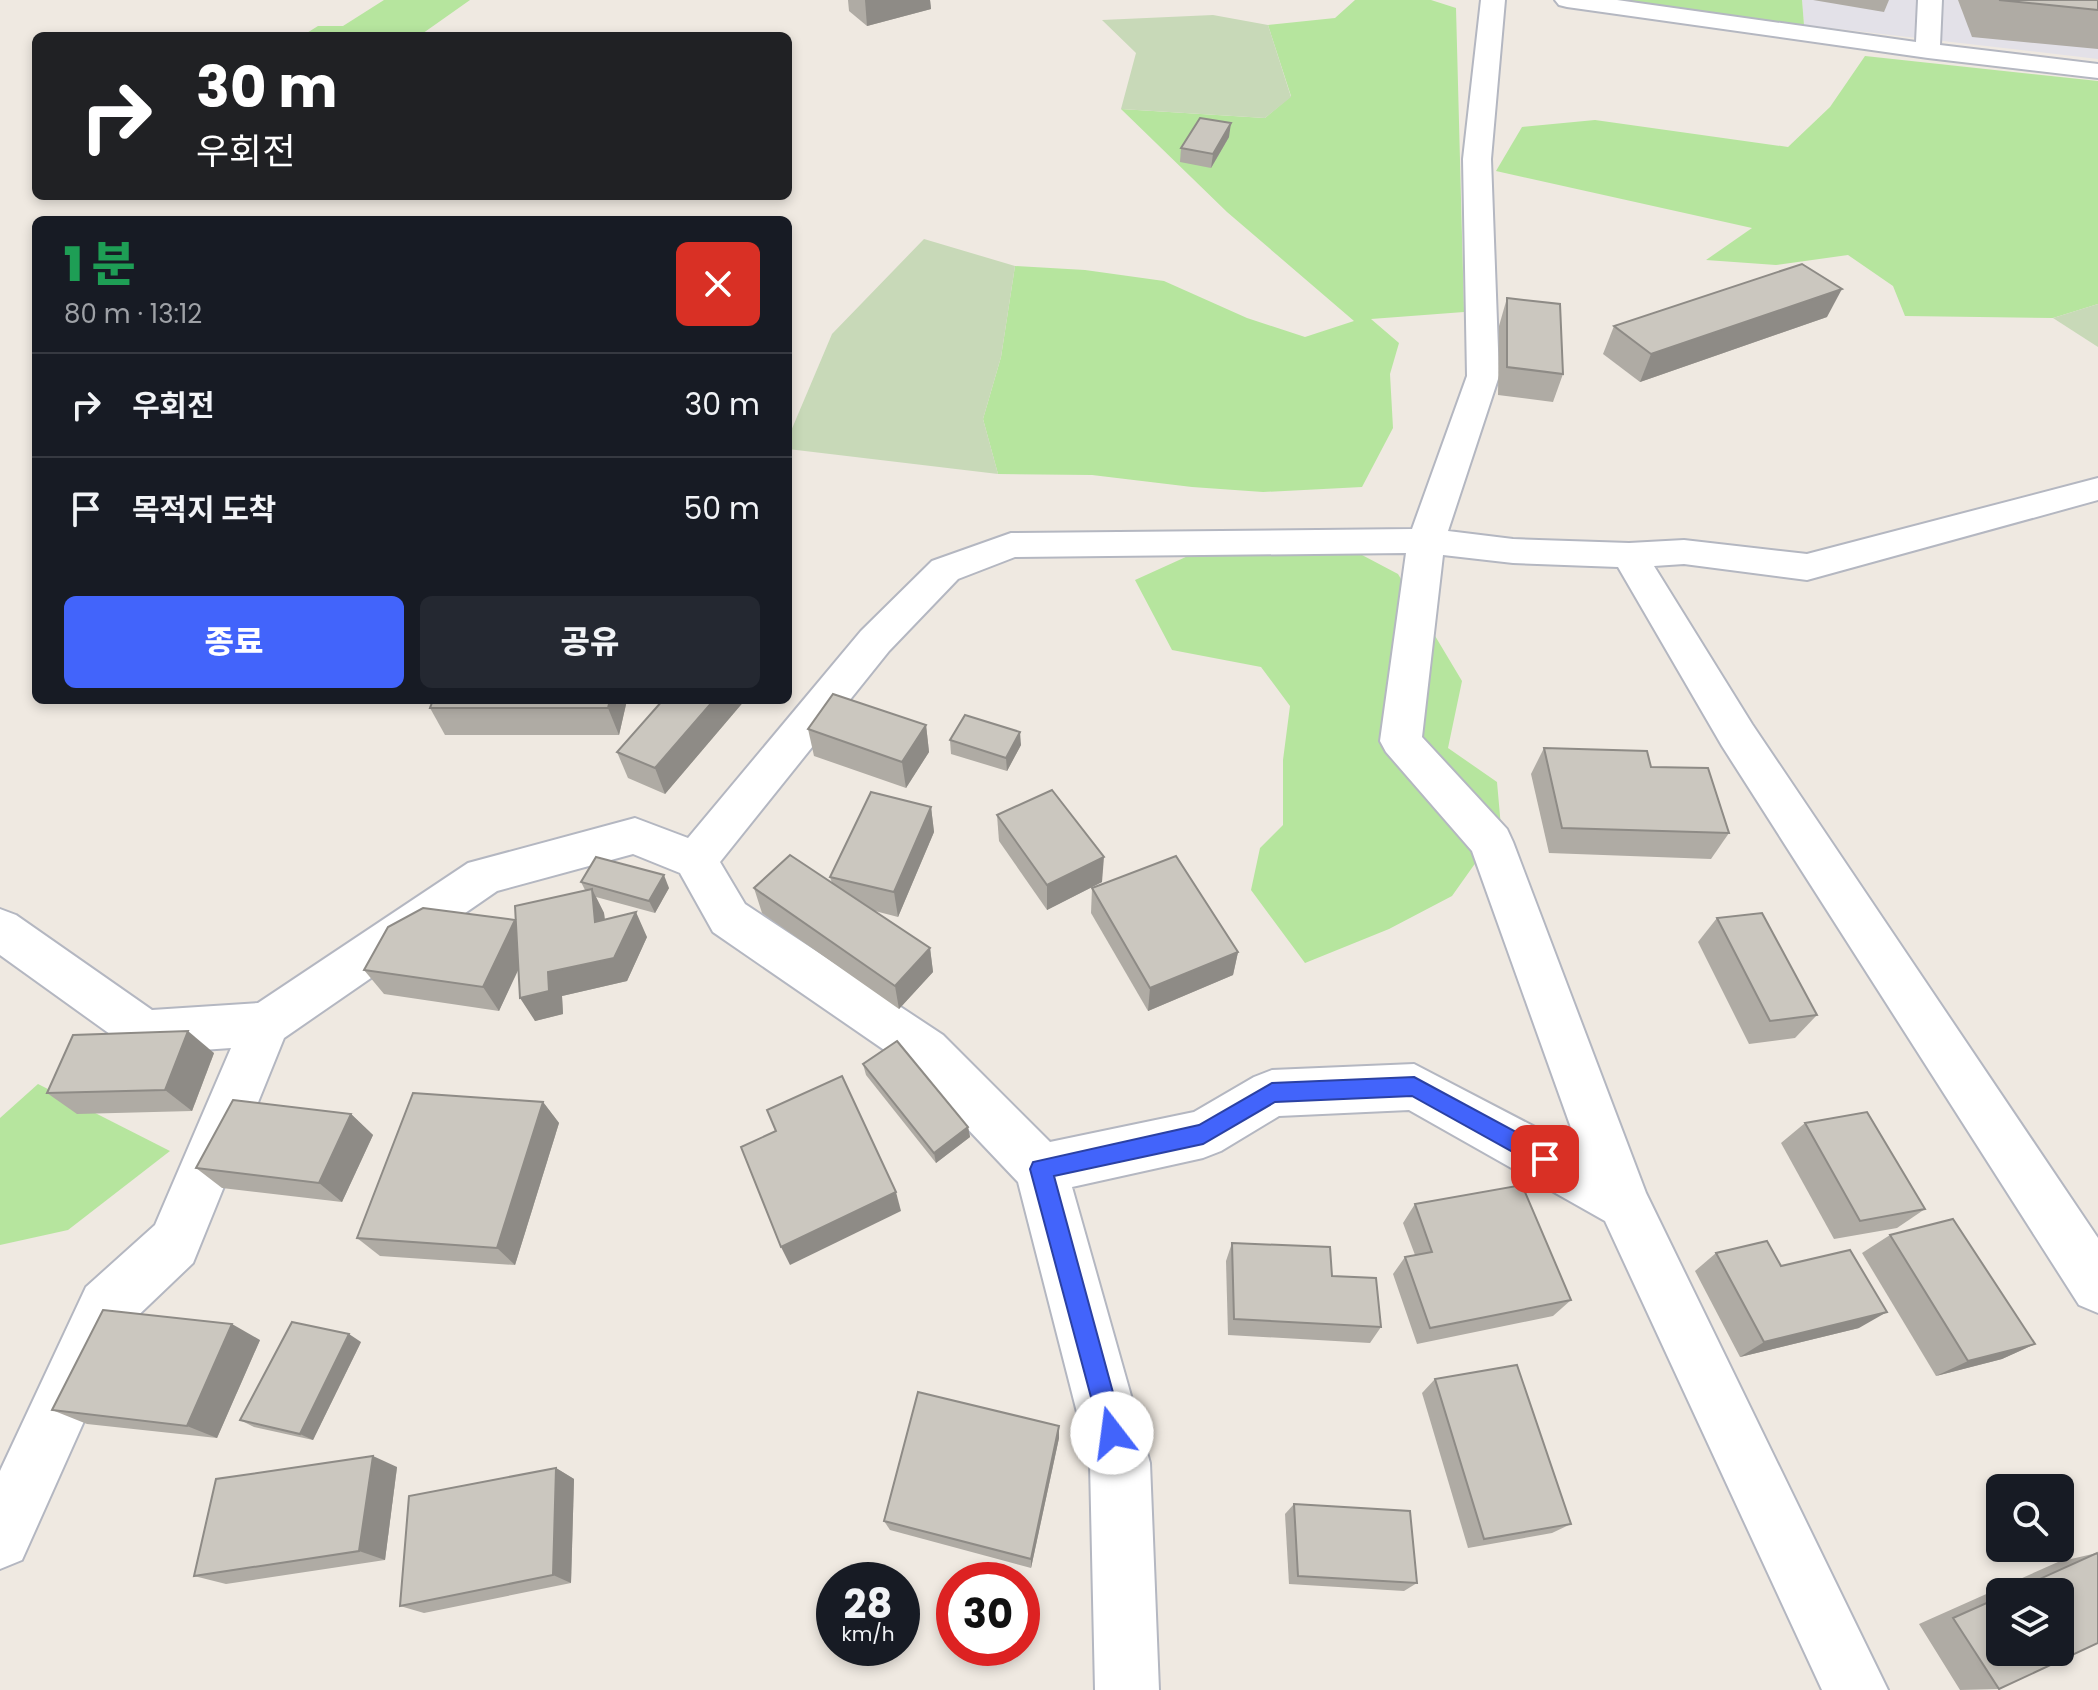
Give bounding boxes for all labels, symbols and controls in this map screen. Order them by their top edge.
text: 30 m [196,48,338,127]
icon: right [64,64,168,168]
text: 우회전 [196,126,295,177]
text: 1 분 [64,231,136,298]
button: close [676,242,760,326]
text: 80 m · 13:12 [64,296,202,332]
icon: right [64,383,108,427]
text: 30 m [685,383,760,426]
text: 우회전 [132,384,215,427]
icon: arrive [64,487,108,531]
text: 50 m [683,487,760,530]
text: 목적지 도착 [132,488,276,531]
button: 종료 [64,596,404,688]
button: 공유 [420,596,760,688]
pin [1511,1125,1579,1193]
icon: arrive [1523,1137,1567,1181]
position arrow [1070,1391,1154,1475]
map controls [1986,1474,2074,1666]
button: search [1986,1474,2074,1562]
speed limit sign: 30 [936,1562,1040,1666]
text: 28 [844,1576,892,1632]
button: layers [1986,1578,2074,1666]
text: km/h [841,1620,895,1648]

